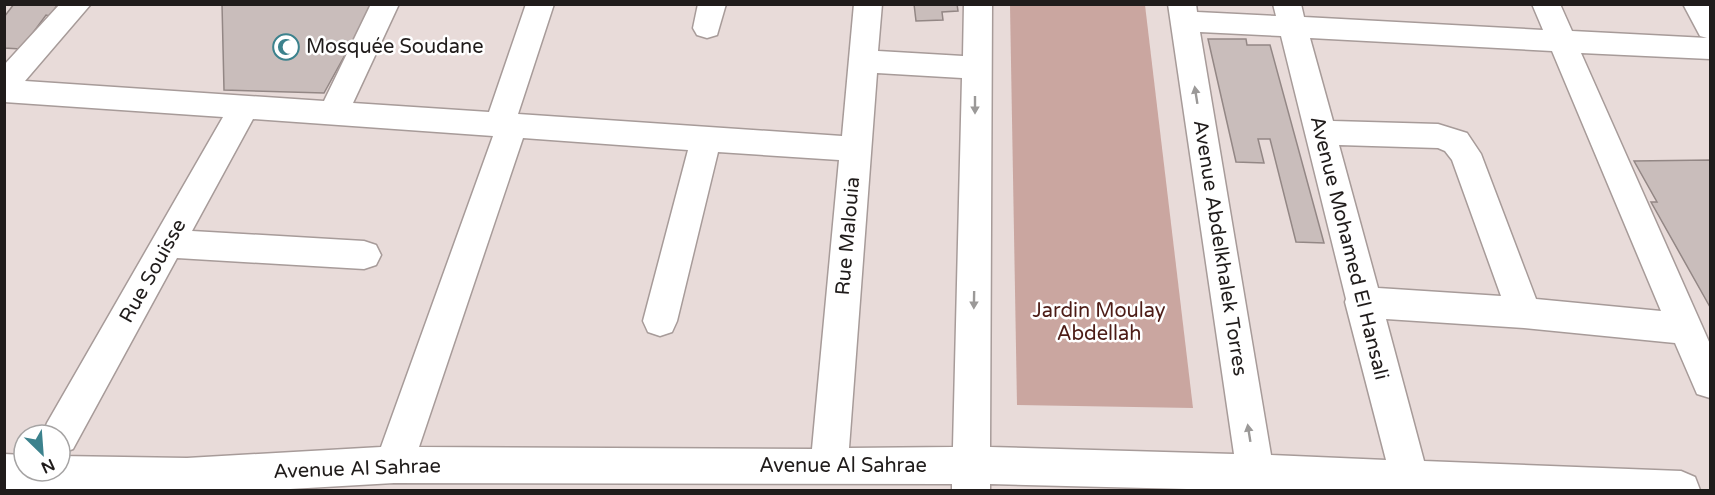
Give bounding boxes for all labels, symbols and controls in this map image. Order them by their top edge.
mosque icon: Mosquée Soudane [271,32,301,62]
place label: Mosquée Soudane [306,35,483,59]
one-way arrow [1191,85,1200,104]
one-way arrow [970,95,980,114]
street label: Avenue Mohamed El Hansali [1305,114,1393,382]
street label: Avenue Abdelkhalek Torres [1188,118,1252,378]
street label: Rue Malouia [831,176,865,296]
street label: Rue Souisse [115,215,191,327]
one-way arrow [969,290,979,309]
park label: Jardin Moulay Abdellah [1032,299,1166,346]
north arrow [12,423,72,483]
one-way arrow [1244,423,1253,442]
text: N [38,454,58,477]
street label: Avenue Al Sahrae [273,454,441,484]
street label: Avenue Al Sahrae [759,454,927,478]

